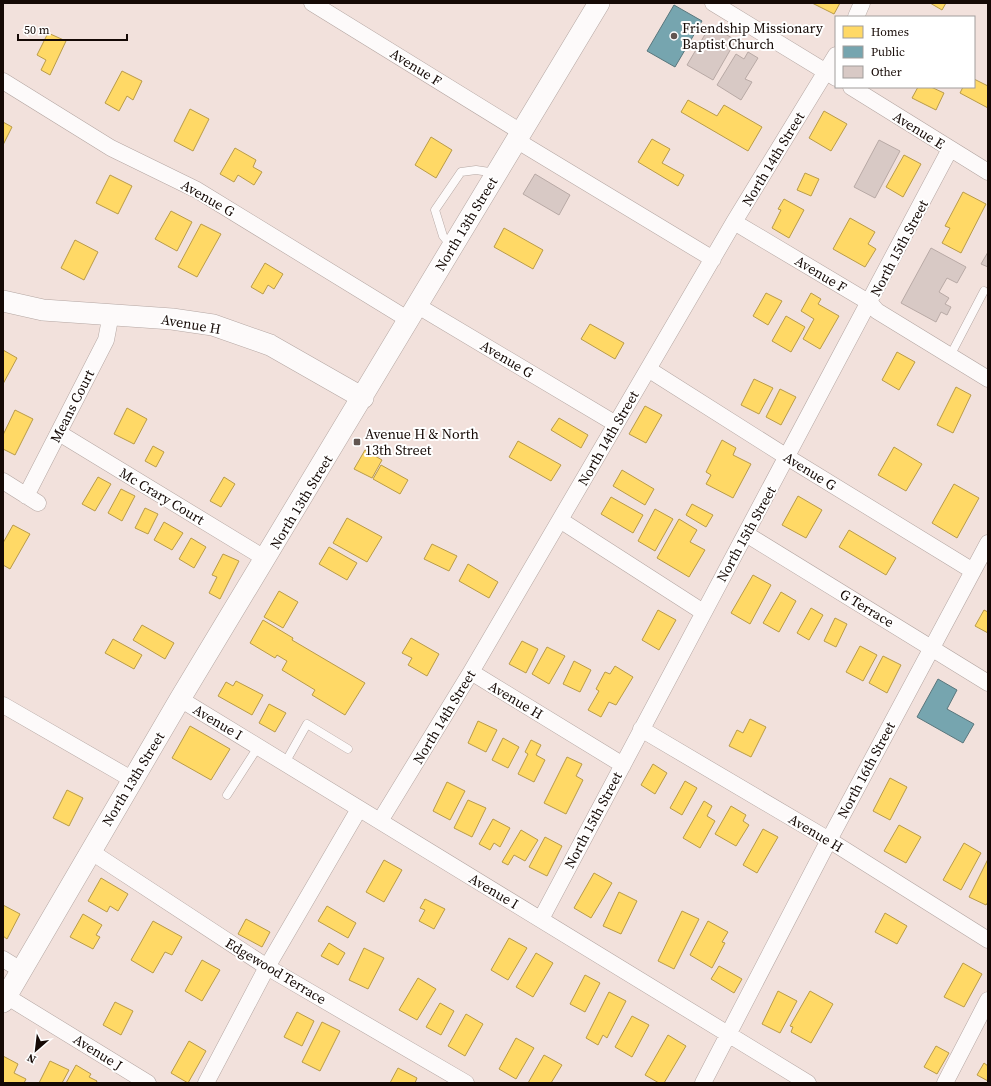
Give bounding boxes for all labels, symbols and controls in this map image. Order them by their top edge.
scale bar [18,16,127,42]
legend [835,16,975,88]
place label: Friendship Missionary Baptist Church [682,18,824,54]
text: 50 m [24,22,50,38]
text: Homes [871,24,909,40]
marker: Friendship Missionary Baptist Church [669,31,679,41]
street label: Avenue F [386,43,446,91]
text: Public [871,44,905,60]
text: Other [871,64,902,80]
street label: Avenue E [889,106,949,154]
street label: North 14th Street [737,108,809,210]
street label: North 13th Street [430,173,502,275]
street label: Avenue G [178,175,239,222]
street label: North 15th Street [865,196,933,300]
street label: Avenue F [791,251,851,297]
street label: Avenue H [160,309,222,339]
street label: Avenue G [477,335,538,383]
street label: Means Court [45,366,99,446]
street label: North 14th Street [573,386,644,489]
place label: Avenue H & North 13th Street [365,424,479,460]
marker: Avenue H & North 13th Street [352,437,362,447]
street label: Avenue G [780,447,841,495]
street label: North 13th Street [265,451,337,553]
street label: Mc Crary Court [116,463,209,529]
street label: North 15th Street [711,482,781,585]
street label: G Terrace [836,584,898,632]
street label: North 14th Street [408,666,480,768]
street label: Avenue H [485,676,547,724]
street label: Avenue I [190,699,246,745]
street label: North 16th Street [832,718,900,822]
street label: North 13th Street [97,728,169,830]
street label: North 15th Street [559,768,627,872]
street label: Avenue H [785,809,847,857]
street label: Avenue I [466,868,522,914]
street label: Edgewood Terrace [222,933,330,1009]
street label: Avenue J [70,1029,126,1075]
north arrow [16,1030,56,1070]
text: N [24,1050,39,1067]

